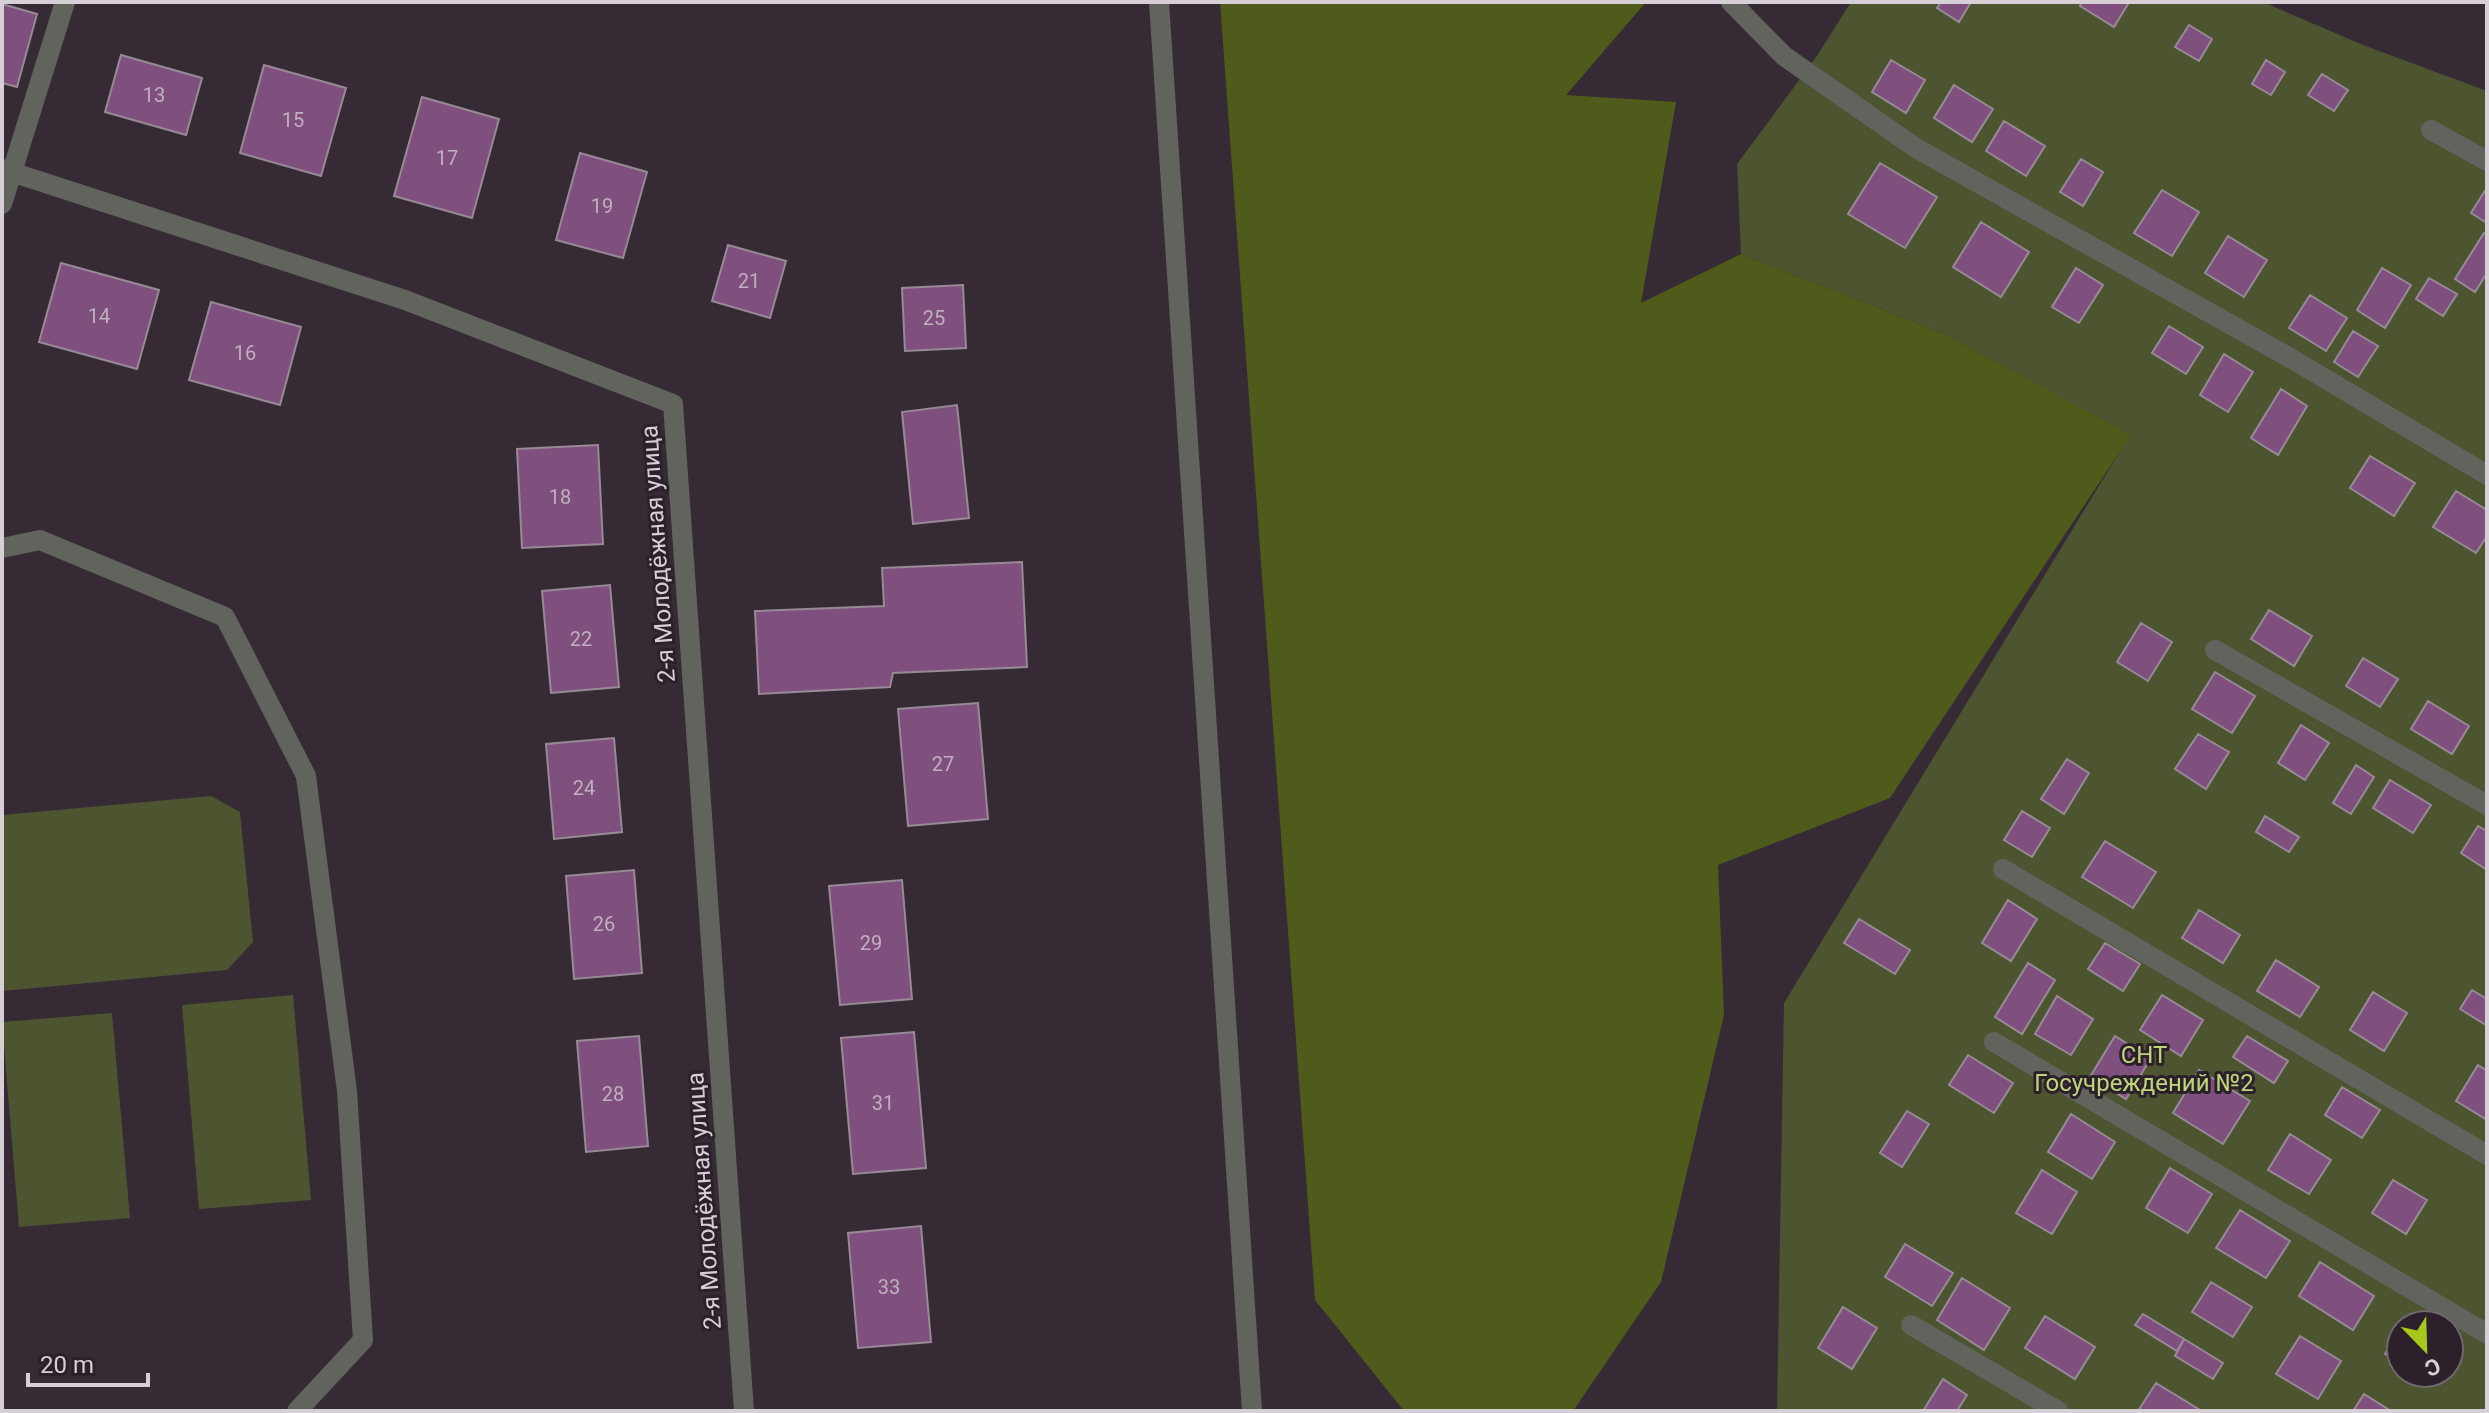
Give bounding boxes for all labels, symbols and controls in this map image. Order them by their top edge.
house number: 13 [143,83,165,107]
house number: 15 [282,108,304,132]
house number: 17 [436,146,458,170]
house number: 19 [591,194,613,218]
house number: 21 [738,269,760,293]
house number: 14 [88,304,110,328]
house number: 25 [923,306,945,330]
house number: 16 [234,341,256,365]
street label: 2-я Молодёжная улица [635,424,681,684]
house number: 18 [549,485,571,509]
house number: 22 [570,627,592,651]
house number: 27 [932,752,954,776]
house number: 24 [573,776,595,800]
house number: 26 [593,912,615,936]
house number: 29 [860,931,882,955]
park label: СНТ Госучреждений №2 [2034,1041,2254,1097]
street label: 2-я Молодёжная улица [681,1071,727,1331]
house number: 28 [602,1082,624,1106]
house number: 31 [872,1091,894,1115]
house number: 33 [878,1275,900,1299]
north arrow [2385,1309,2465,1389]
scale bar [28,1337,148,1387]
text: 20 m [40,1351,94,1379]
text: С [2421,1353,2444,1381]

